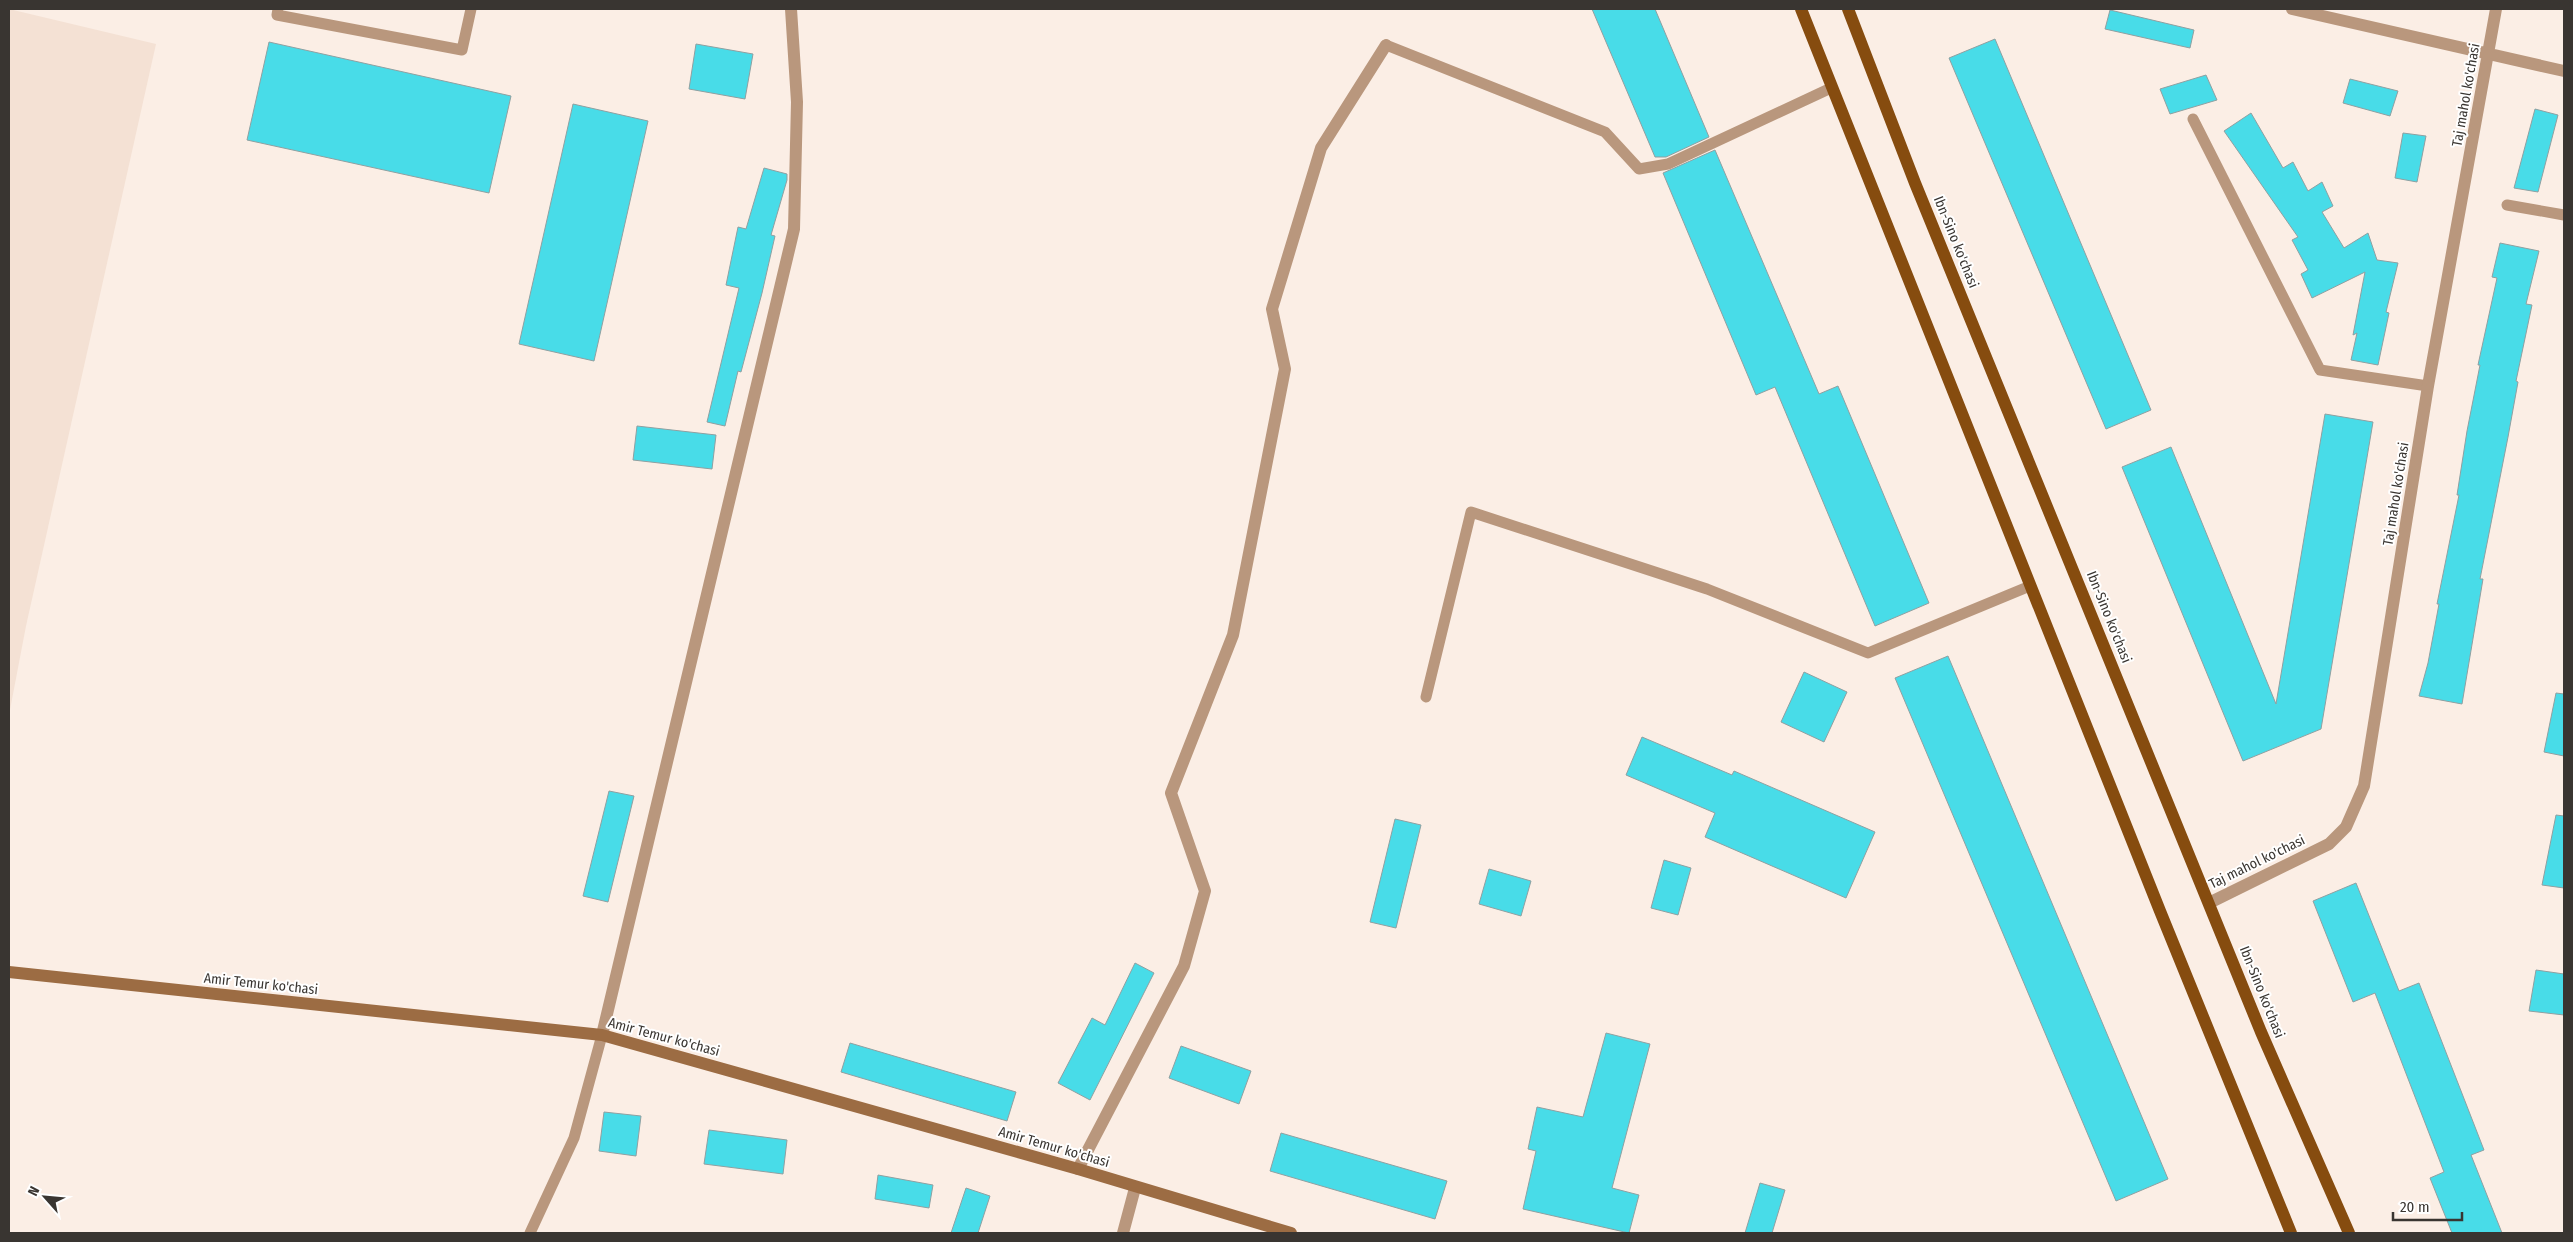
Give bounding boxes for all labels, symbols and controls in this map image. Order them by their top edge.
street label: Taj mahol ko'chasi [2449,42,2483,148]
street label: Ibn-Sino ko'chasi [1930,194,1982,290]
street label: Taj mahol ko'chasi [2379,441,2413,547]
street label: Ibn-Sino ko'chasi [2083,569,2135,665]
street label: Taj mahol ko'chasi [2206,831,2308,893]
street label: Ibn-Sino ko'chasi [2236,944,2288,1040]
street label: Amir Temur ko'chasi [203,970,319,998]
street label: Amir Temur ko'chasi [606,1014,722,1060]
street label: Amir Temur ko'chasi [997,1123,1111,1171]
north arrow [20,1172,70,1222]
text: N [24,1184,43,1199]
scale bar [2393,1190,2462,1222]
text: 20 m [2400,1198,2430,1216]

